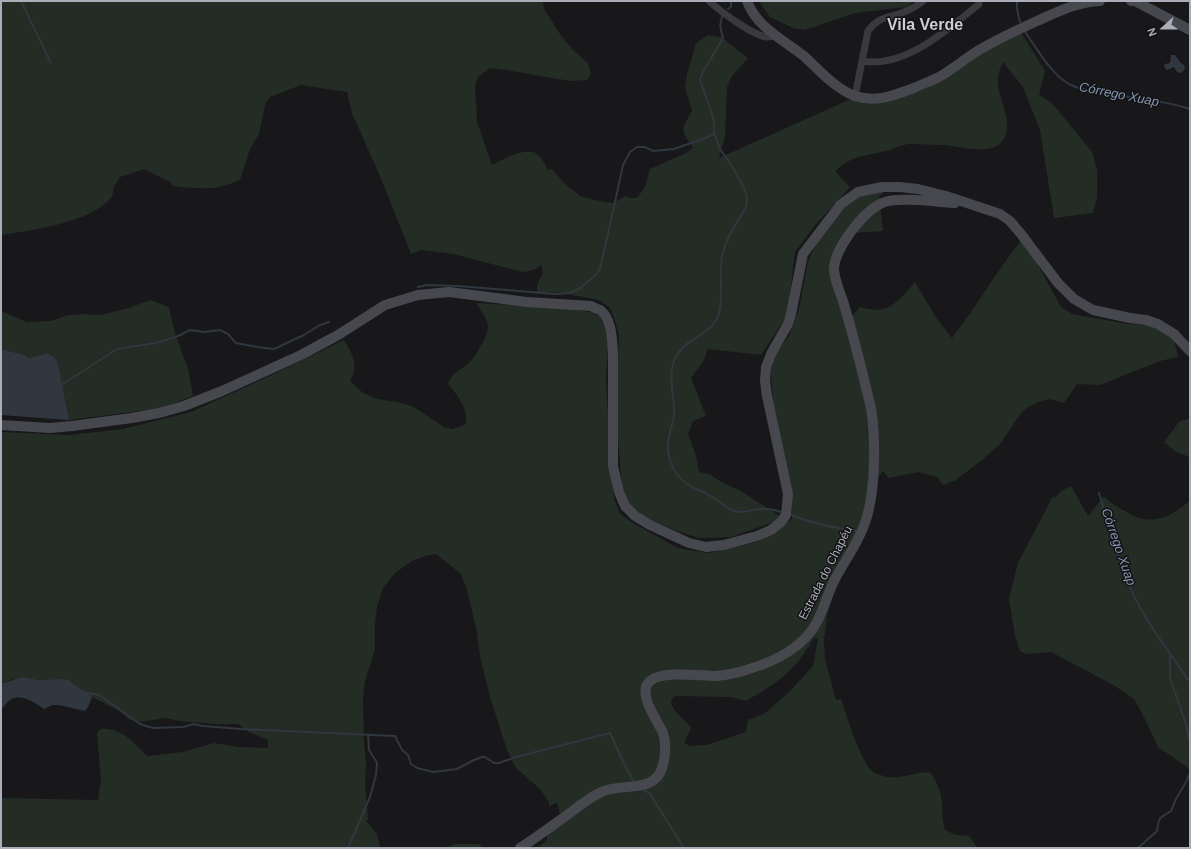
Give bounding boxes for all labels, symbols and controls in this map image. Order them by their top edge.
north arrow [1143,8,1183,48]
district label: Vila Verde [887,16,963,36]
text: N [1145,26,1159,38]
water label: Córrego Xuap [1078,80,1160,110]
water label: Córrego Xuap [1097,506,1139,588]
street label: Estrada do Chapéu [796,524,856,622]

